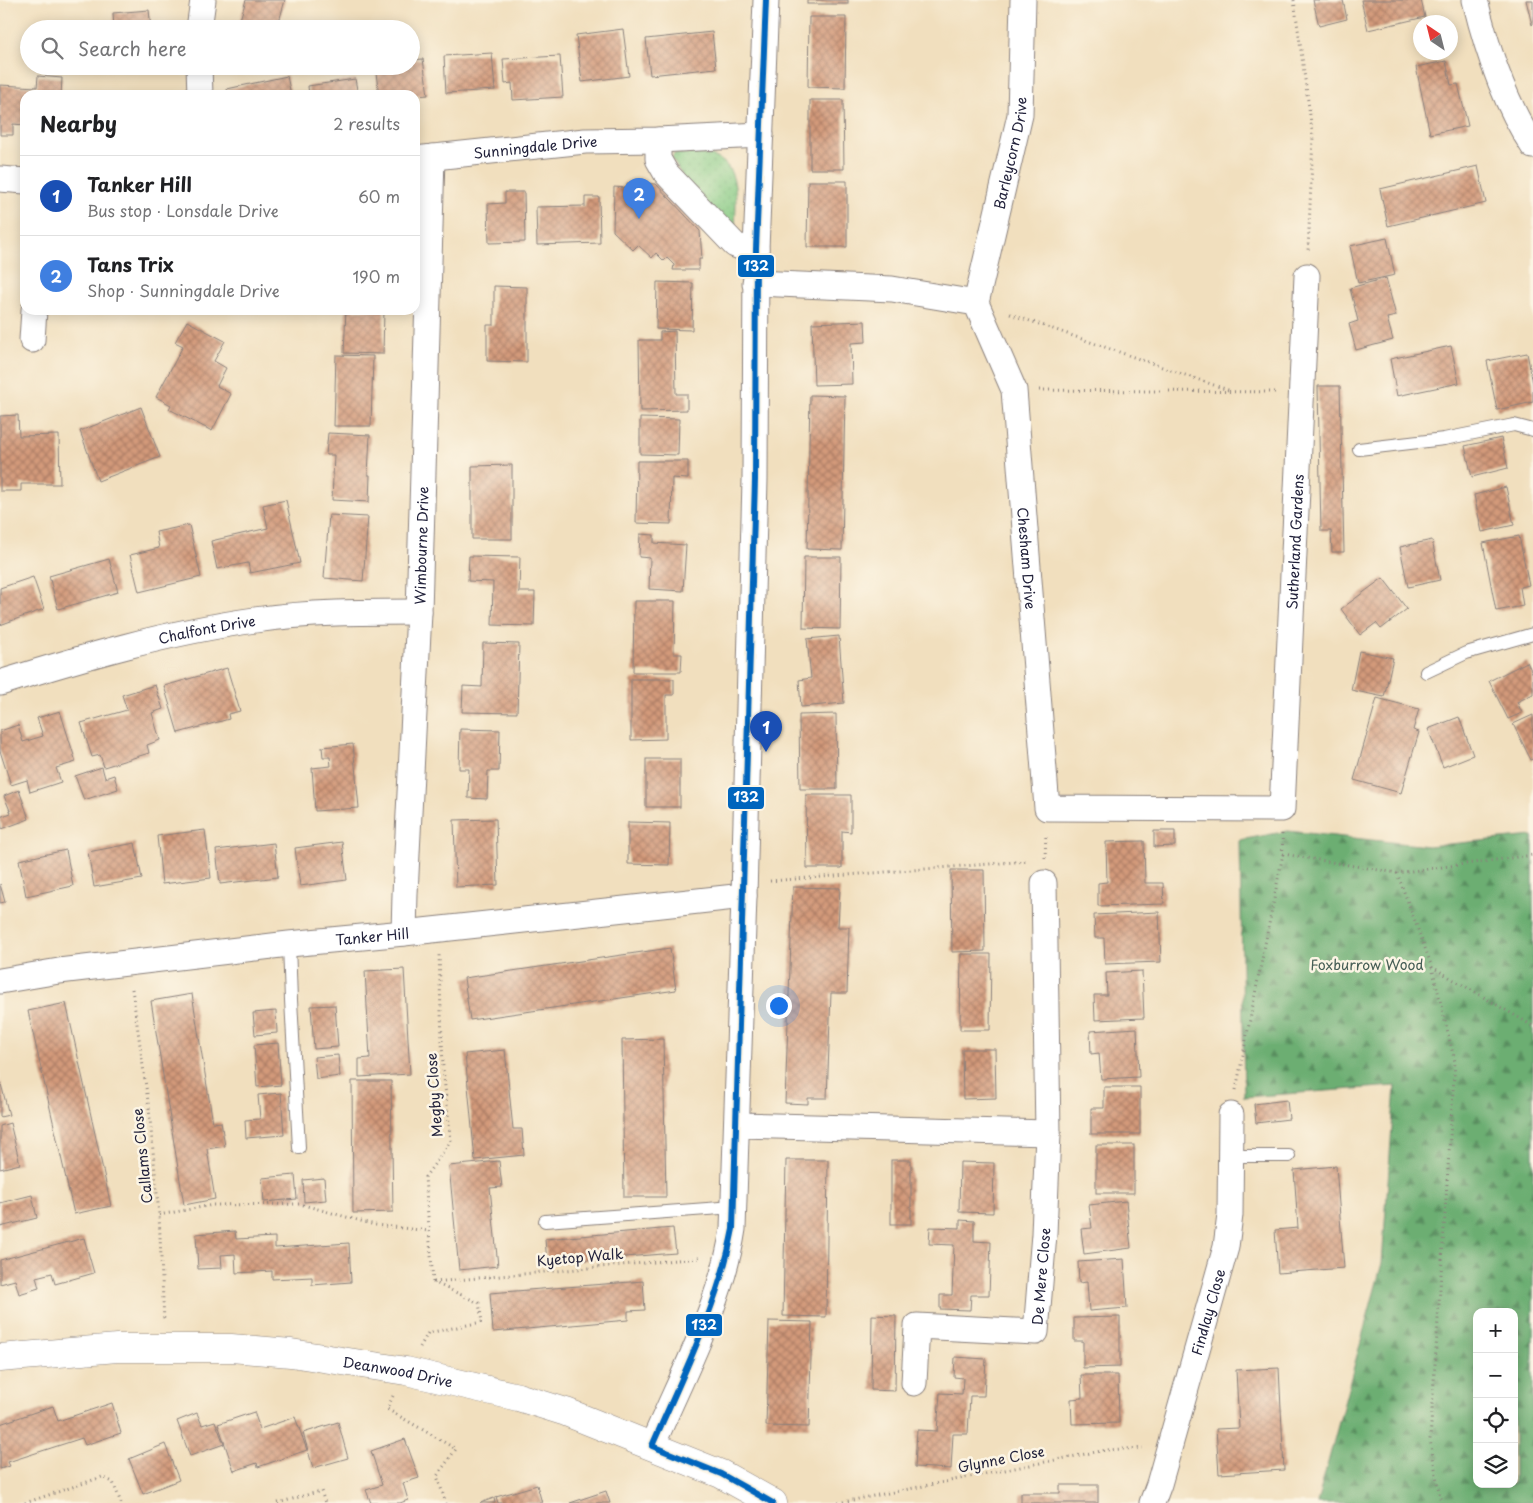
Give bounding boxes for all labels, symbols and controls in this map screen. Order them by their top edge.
north arrow [1413,15,1458,60]
search box [20,20,420,75]
icon: search [38,34,66,62]
text: Search here [78,34,187,62]
street label: Barleycorn Drive [988,97,1031,211]
text: Nearby [40,107,117,139]
text: 2 results [333,111,400,135]
street label: Sunningdale Drive [472,130,597,163]
text: Tanker Hill [87,170,192,198]
pin: 2 [623,178,655,219]
text: 1 [52,184,60,208]
text: 60 m [358,184,400,208]
text: Bus stop · Lonsdale Drive [87,198,279,222]
text: Tans Trix [87,250,174,278]
line badge: 132 [737,254,775,278]
text: 132 [743,255,769,276]
text: 2 [50,264,62,288]
text: 190 m [352,264,400,288]
text: Shop · Sunningdale Drive [87,278,280,302]
street label: Sutherland Gardens [1281,474,1308,610]
street label: Wimbourne Drive [409,486,433,605]
street label: Chesham Drive [1013,506,1042,610]
street label: Chalfont Drive [156,610,257,649]
pin: 1 [750,711,782,752]
line badge: 132 [727,786,765,810]
text: 132 [733,786,759,807]
street label: Tanker Hill [334,922,410,950]
park label: Foxburrow Wood [1310,954,1424,975]
your location [766,993,792,1019]
street label: Megby Close [421,1052,447,1138]
street label: Callams Close [127,1107,157,1205]
street label: De Mere Close [1026,1227,1055,1326]
street label: Kyetop Walk [536,1243,625,1271]
street label: Findlay Close [1185,1266,1230,1358]
map controls [1473,1308,1518,1488]
button: + [1473,1308,1518,1353]
line badge: 132 [685,1313,723,1337]
text: 132 [691,1314,717,1335]
street label: Deanwood Drive [341,1351,455,1392]
button: − [1473,1353,1518,1398]
button: locate [1473,1398,1518,1443]
street label: Glynne Close [956,1440,1046,1478]
button: layers [1473,1443,1518,1488]

